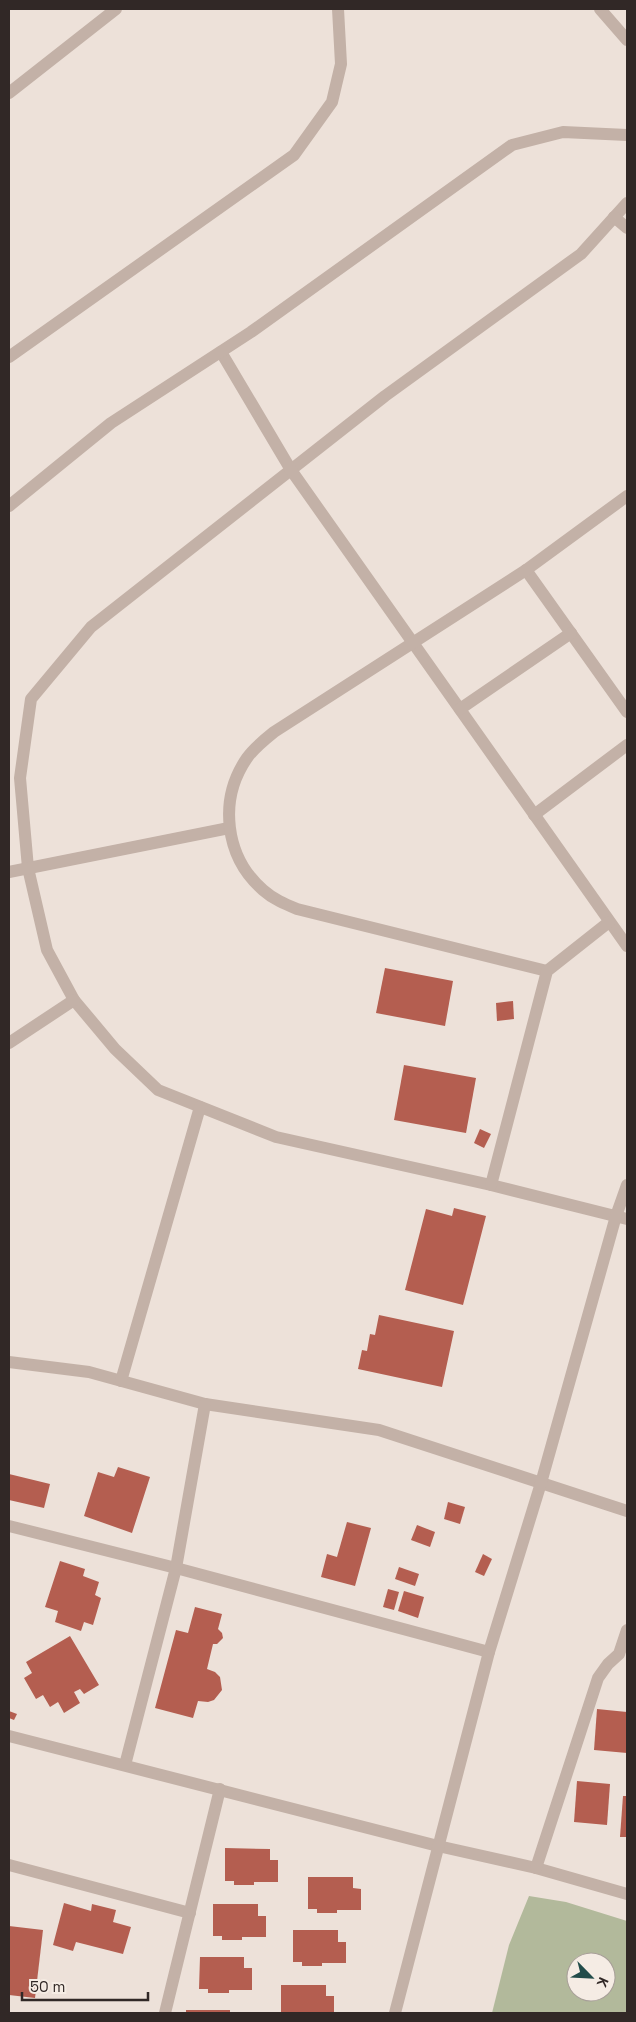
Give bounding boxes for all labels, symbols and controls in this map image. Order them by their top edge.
north arrow [566,1952,616,2002]
scale bar [22,1970,149,2002]
text: K [593,1975,613,1990]
text: 50 m [30,1977,65,1996]

